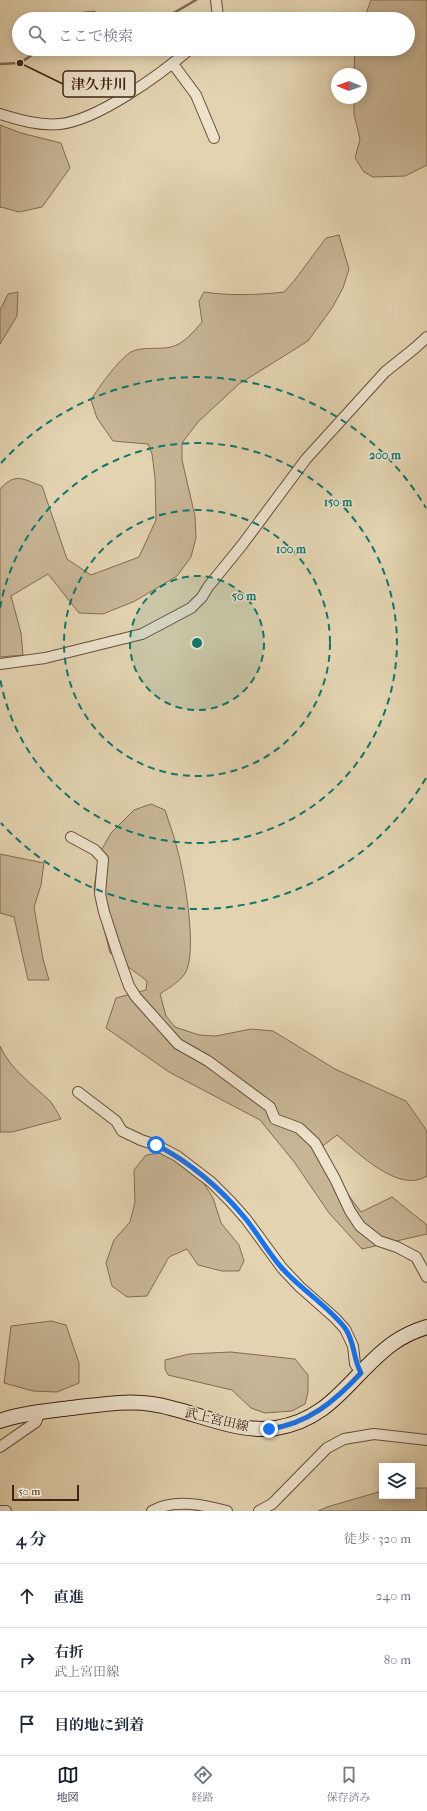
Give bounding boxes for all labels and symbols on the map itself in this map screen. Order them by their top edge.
north arrow [331,68,367,104]
callout: 津久井川 [63,71,135,97]
text: 津久井川 [71,76,127,93]
text: 200 m [369,448,402,462]
text: 150 m [324,495,353,509]
text: 100 m [276,542,307,556]
text: 50 m [232,589,257,603]
centre of rings [190,636,204,650]
route start [147,1136,165,1154]
street label: 武上宮田線 [184,1405,250,1434]
route end [260,1420,278,1438]
scale bar [12,1483,79,1502]

